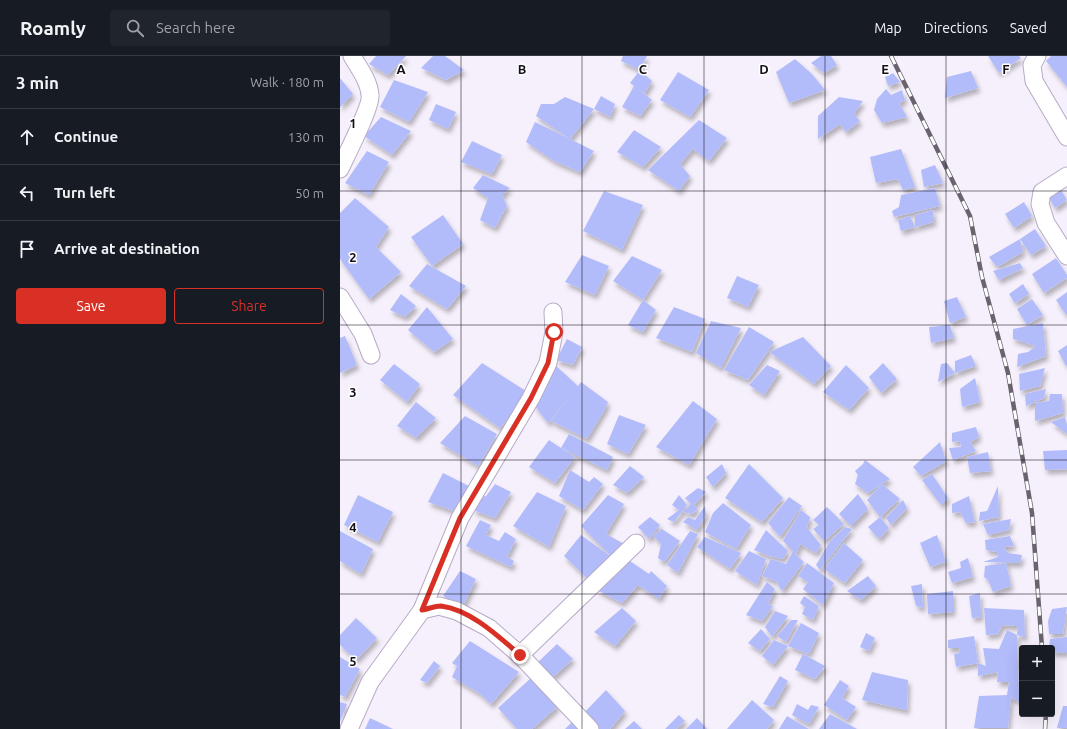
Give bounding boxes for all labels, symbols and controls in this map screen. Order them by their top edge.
search box [110,10,390,46]
text: Roamly [20,17,86,39]
icon: search [124,17,146,39]
text: Search here [156,19,235,36]
text: Map [874,20,902,36]
text: Directions [924,20,988,36]
text: Saved [1010,20,1047,36]
text: A [396,62,406,76]
text: B [518,62,527,76]
text: C [639,62,648,76]
text: D [759,62,769,76]
text: E [881,62,889,76]
text: F [1002,62,1010,76]
text: 3 min [16,73,59,92]
text: Walk · 180 m [250,75,324,89]
text: 1 [349,116,357,130]
icon: ahead [16,126,38,148]
text: Continue [54,128,118,145]
text: 130 m [288,130,324,144]
icon: left [16,182,38,204]
text: Turn left [54,184,115,201]
text: 50 m [295,186,324,200]
icon: arrive [16,238,38,260]
text: Arrive at destination [54,240,200,257]
text: 2 [349,250,357,264]
button: Save [16,288,166,324]
button: Share [174,288,324,324]
route start [545,323,563,341]
text: 3 [349,385,357,399]
text: 4 [349,520,357,534]
map controls [1019,645,1055,717]
button: + [1019,645,1055,681]
route end [511,646,529,664]
text: 5 [349,654,357,668]
button: − [1019,681,1055,717]

